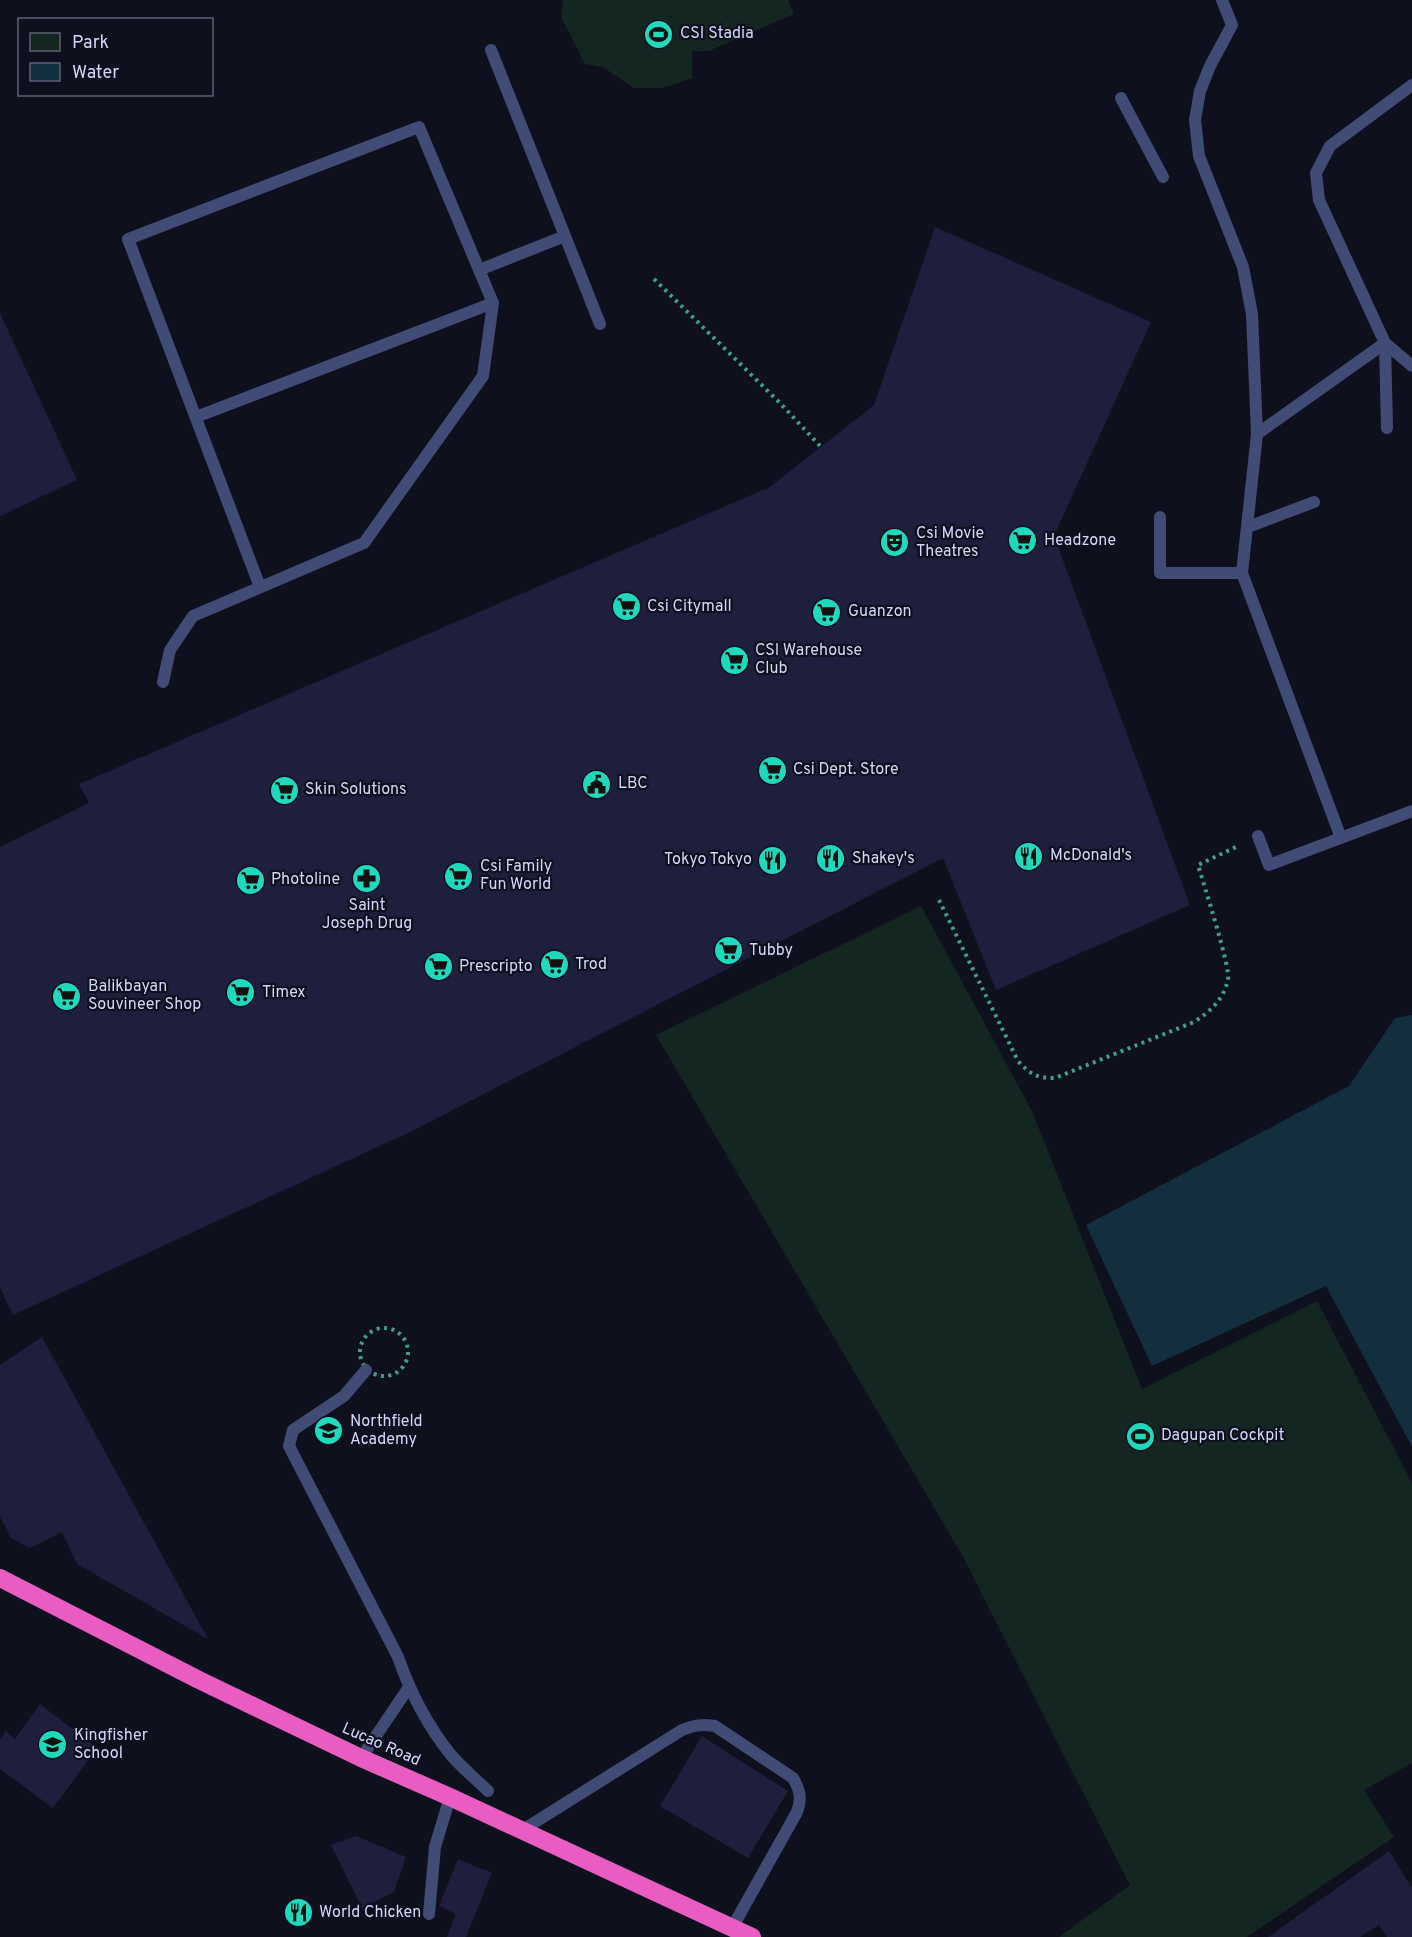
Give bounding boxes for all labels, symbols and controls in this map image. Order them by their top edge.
legend [18,18,213,96]
sports icon: CSI Stadia [643,18,675,50]
place label: CSI Stadia [680,24,754,44]
text: Park [72,32,109,55]
text: Water [72,62,119,85]
place label: Csi Movie Theatres [916,524,984,562]
supermarket icon: Headzone [1007,525,1039,557]
theatre icon: Csi Movie Theatres [879,527,911,559]
place label: Headzone [1044,531,1116,551]
supermarket icon: Csi Citymall [610,591,642,623]
supermarket icon: Guanzon [811,596,843,628]
place label: Csi Citymall [647,597,732,617]
place label: Guanzon [848,602,912,622]
place label: CSI Warehouse Club [755,641,862,679]
supermarket icon: CSI Warehouse Club [718,644,750,676]
supermarket icon: Csi Dept. Store [756,754,788,786]
place label: Csi Dept. Store [793,760,899,780]
public building icon: LBC [581,768,613,800]
supermarket icon: Skin Solutions [268,774,300,806]
place label: LBC [618,774,648,794]
place label: Skin Solutions [305,780,407,800]
restaurant icon: McDonald's [1013,840,1045,872]
restaurant icon: Shakey's [815,843,847,875]
restaurant icon: Tokyo Tokyo [757,844,789,876]
place label: McDonald's [1050,846,1132,866]
place label: Shakey's [852,849,915,869]
place label: Tokyo Tokyo [664,850,752,870]
place label: Csi Family Fun World [480,857,552,895]
supermarket icon: Csi Family Fun World [443,860,475,892]
pharmacy icon: Saint Joseph Drug [351,862,383,894]
supermarket icon: Photoline [234,864,266,896]
place label: Photoline [271,870,340,890]
place label: Saint Joseph Drug [322,896,412,934]
supermarket icon: Tubby [712,935,744,967]
place label: Tubby [749,941,793,961]
supermarket icon: Trod [538,949,570,981]
supermarket icon: Prescripto [422,951,454,983]
place label: Trod [575,955,607,975]
place label: Prescripto [459,957,533,977]
place label: Balikbayan Souvineer Shop [88,977,201,1015]
supermarket icon: Timex [225,977,257,1009]
supermarket icon: Balikbayan Souvineer Shop [51,980,83,1012]
place label: Timex [262,983,306,1003]
place label: Northfield Academy [350,1412,423,1450]
school or university icon: Northfield Academy [313,1415,345,1447]
sports icon: Dagupan Cockpit [1124,1420,1156,1452]
place label: Dagupan Cockpit [1161,1426,1284,1446]
street label: Lucao Road [339,1719,423,1771]
place label: Kingfisher School [74,1726,148,1764]
school or university icon: Kingfisher School [37,1729,69,1761]
restaurant icon: World Chicken [282,1897,314,1929]
place label: World Chicken [319,1903,421,1923]

